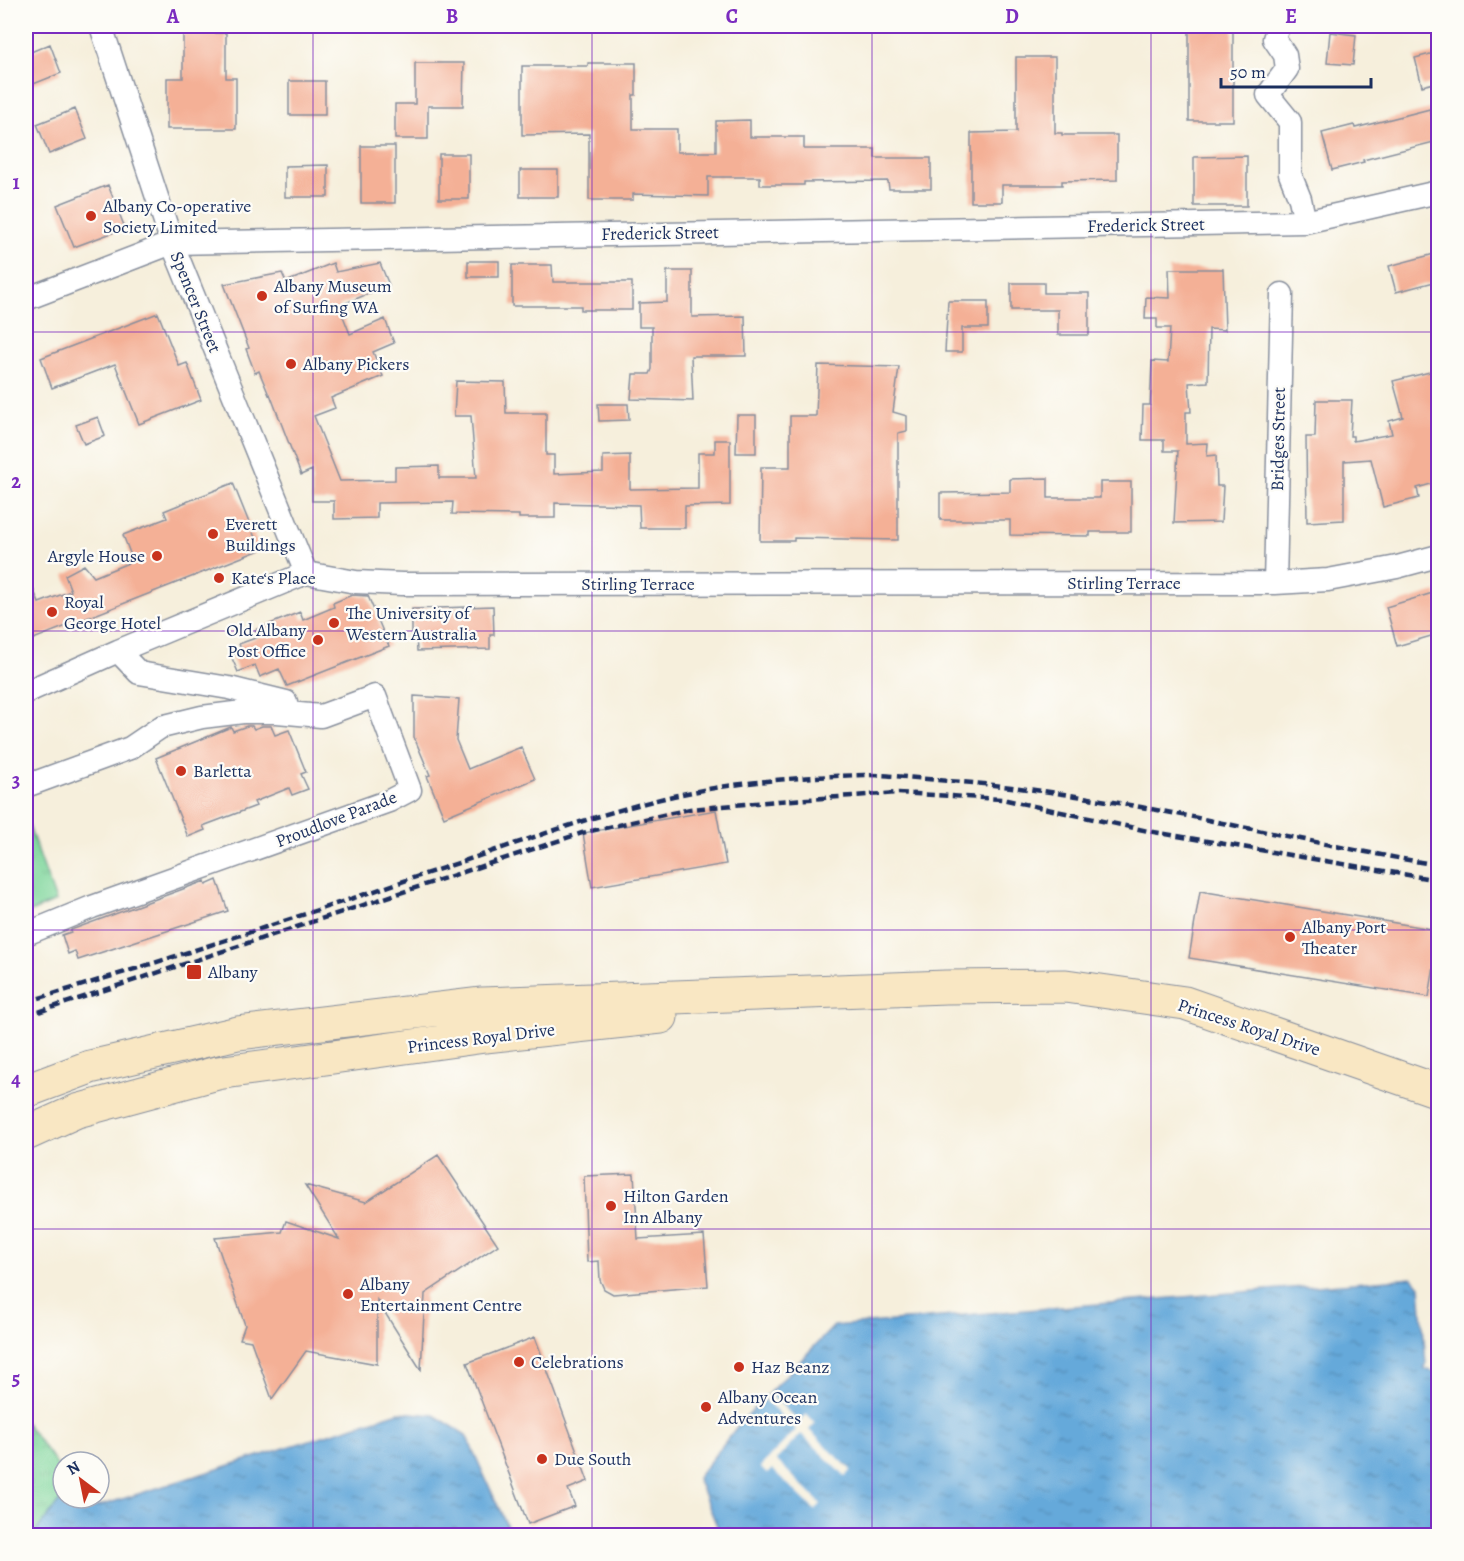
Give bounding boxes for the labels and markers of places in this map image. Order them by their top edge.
place label: Albany Co-operative Society Limited [102,194,251,239]
marker: Albany Co-operative Society Limited [84,209,98,223]
place label: Albany Museum of Surfing WA [273,274,392,319]
marker: Albany Museum of Surfing WA [255,289,269,303]
place label: Albany Pickers [302,352,409,376]
marker: Albany Pickers [284,357,298,371]
place label: Everett Buildings [225,512,296,557]
marker: Everett Buildings [206,527,220,541]
place label: Argyle House [47,544,145,568]
marker: Argyle House [150,549,164,563]
place label: Kate‘s Place [231,566,316,590]
marker: Kate‘s Place [212,571,226,585]
place label: Royal George Hotel [64,590,161,635]
place label: The University of Western Australia [345,601,478,646]
marker: Royal George Hotel [45,605,59,619]
marker: The University of Western Australia [327,616,341,630]
place label: Old Albany Post Office [226,618,307,663]
marker: Old Albany Post Office [311,633,325,647]
place label: Barletta [193,759,252,783]
marker: Barletta [174,764,188,778]
place label: Albany Port Theater [1301,915,1386,960]
marker: Albany Port Theater [1283,930,1297,944]
place label: Albany [207,960,259,984]
marker: Albany [185,963,203,981]
place label: Hilton Garden Inn Albany [623,1184,729,1229]
marker: Hilton Garden Inn Albany [604,1199,618,1213]
place label: Albany Entertainment Centre [359,1272,522,1317]
marker: Albany Entertainment Centre [341,1287,355,1301]
place label: Celebrations [531,1350,624,1374]
marker: Celebrations [512,1355,526,1369]
place label: Haz Beanz [751,1355,830,1379]
marker: Haz Beanz [732,1360,746,1374]
place label: Albany Ocean Adventures [717,1385,817,1430]
marker: Albany Ocean Adventures [699,1400,713,1414]
place label: Due South [554,1447,632,1471]
marker: Due South [535,1452,549,1466]

